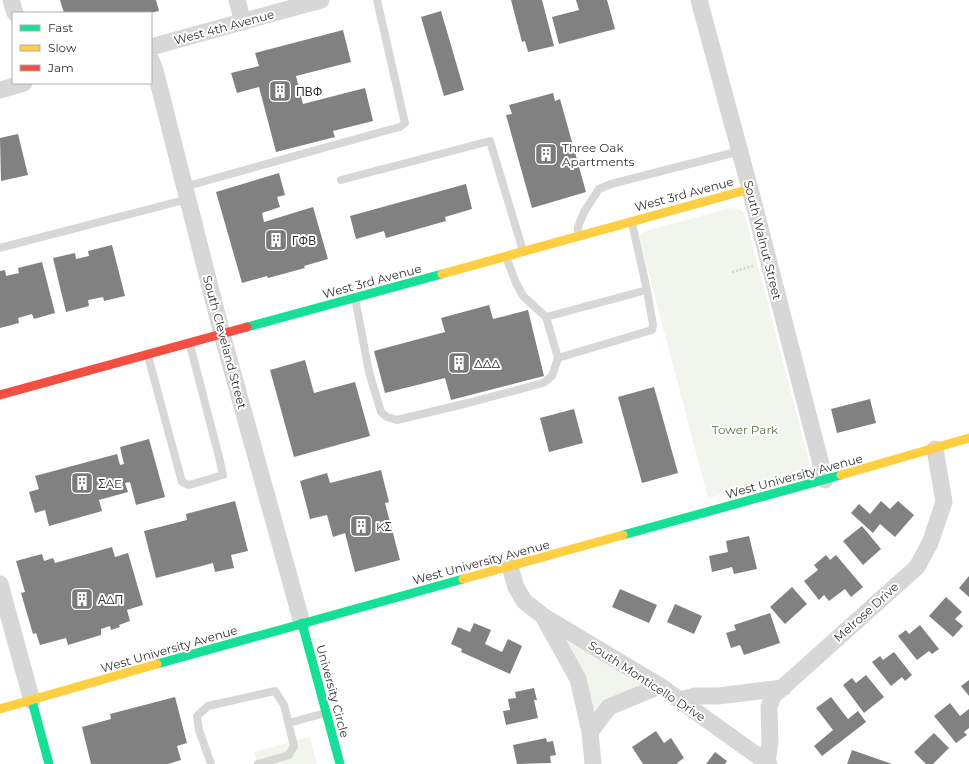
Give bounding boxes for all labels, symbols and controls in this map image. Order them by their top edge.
street label: West 4th Avenue [172,6,276,48]
legend [12,12,152,84]
text: Fast [48,20,73,35]
text: Slow [48,40,77,55]
text: Jam [47,60,74,75]
building icon: ΠΒΦ [267,78,293,104]
place label: ΠΒΦ [296,84,322,99]
place label: Three Oak Apartments [562,140,635,169]
building icon: Three Oak Apartments [533,141,559,167]
street label: West 3rd Avenue [633,174,735,214]
street label: South Walnut Street [741,179,785,301]
building icon: ΓΦΒ [263,227,289,253]
place label: ΓΦΒ [292,233,316,248]
street label: West 3rd Avenue [321,261,423,301]
street label: South Cleveland Street [200,274,250,410]
building icon: ΔΔΔ [446,350,472,376]
place label: ΔΔΔ [474,356,500,371]
park label: Tower Park [712,422,779,437]
street label: West University Avenue [724,450,864,502]
building icon: ΣAE [69,470,95,496]
place label: ΣAE [98,476,122,491]
building icon: KΣ [348,513,374,539]
place label: KΣ [376,519,392,534]
street label: West University Avenue [411,536,551,588]
street label: Melrose Drive [831,579,901,645]
building icon: ΑΔΠ [69,586,95,612]
place label: ΑΔΠ [98,592,123,607]
street label: West University Avenue [99,622,239,676]
street label: South Monticello Drive [586,637,708,725]
street label: University Circle [313,643,353,739]

